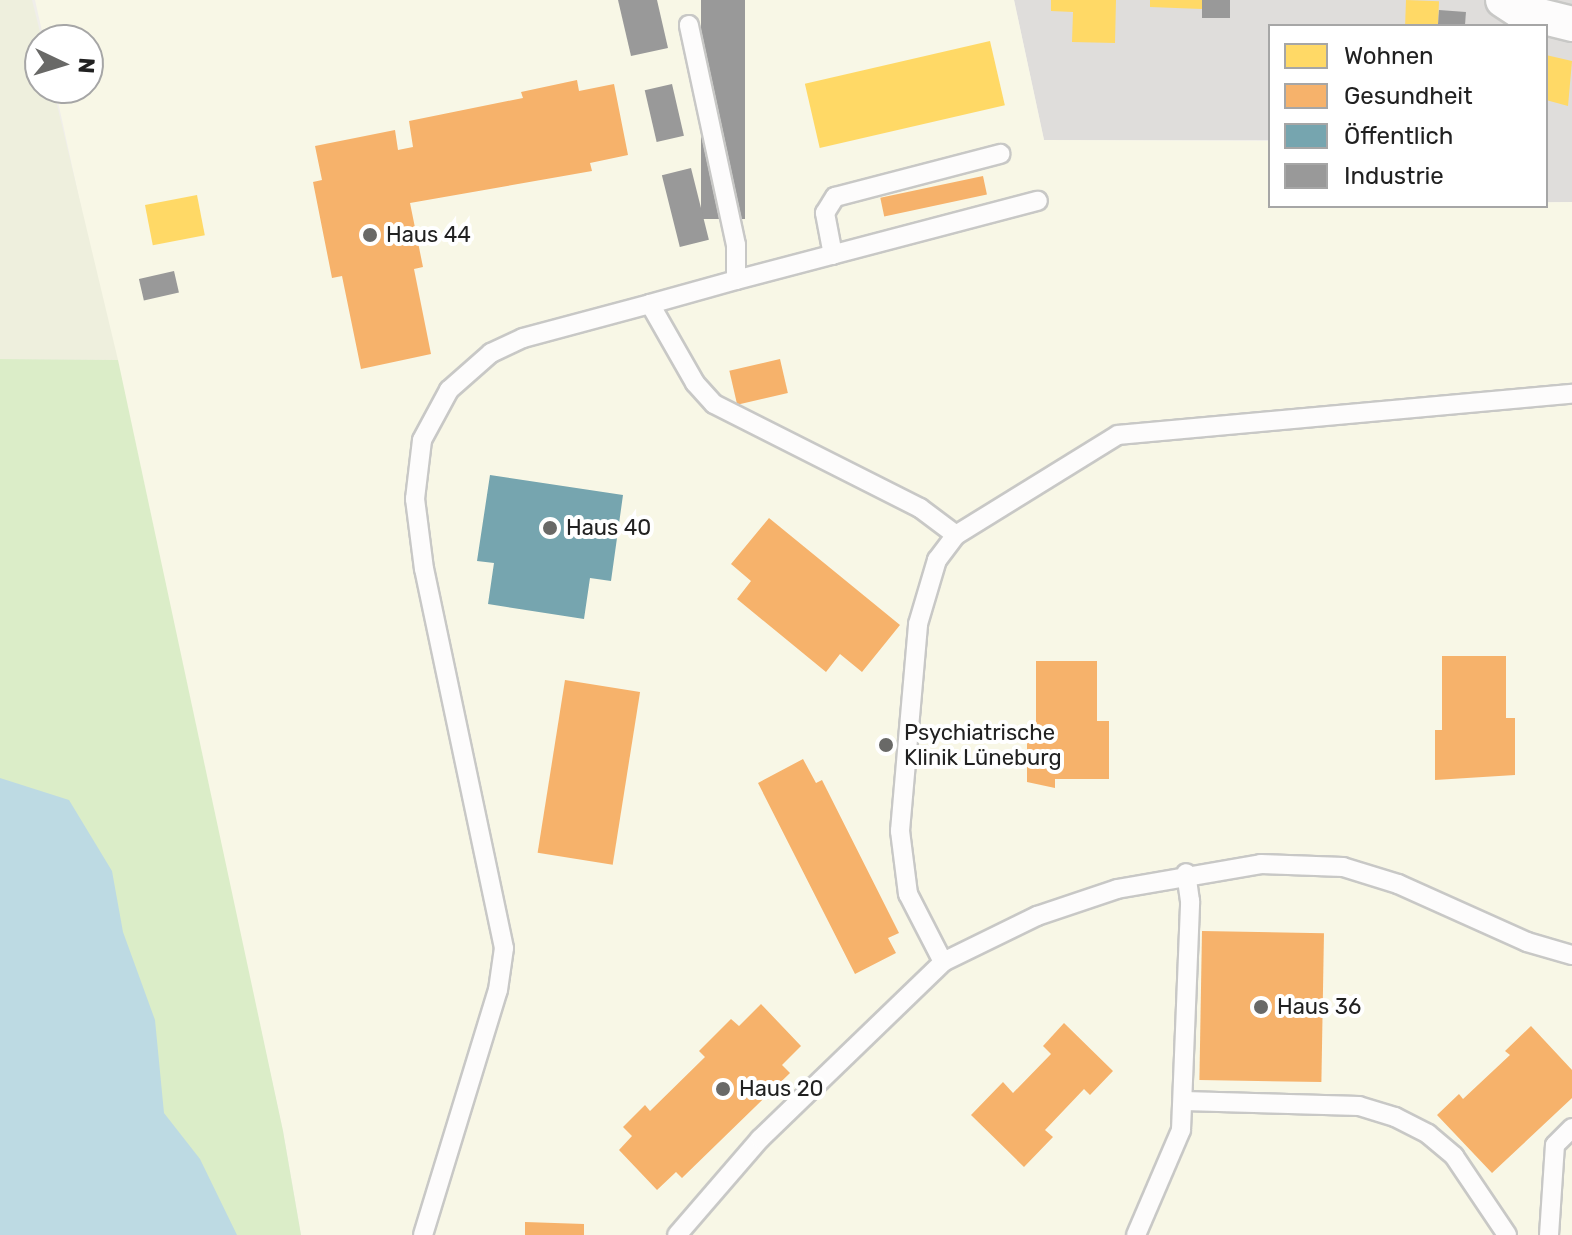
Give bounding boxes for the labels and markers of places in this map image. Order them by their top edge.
place label: Haus 44 [386,222,471,248]
marker: Haus 44 [361,226,379,244]
place label: Haus 40 [566,515,651,541]
marker: Haus 40 [541,519,559,537]
place label: Psychiatrische Klinik Lüneburg [904,719,1062,770]
marker: Psychiatrische Klinik Lüneburg [875,734,897,756]
place label: Haus 36 [1277,994,1361,1020]
marker: Haus 36 [1252,998,1270,1016]
place label: Haus 20 [739,1076,824,1102]
marker: Haus 20 [714,1080,732,1098]

